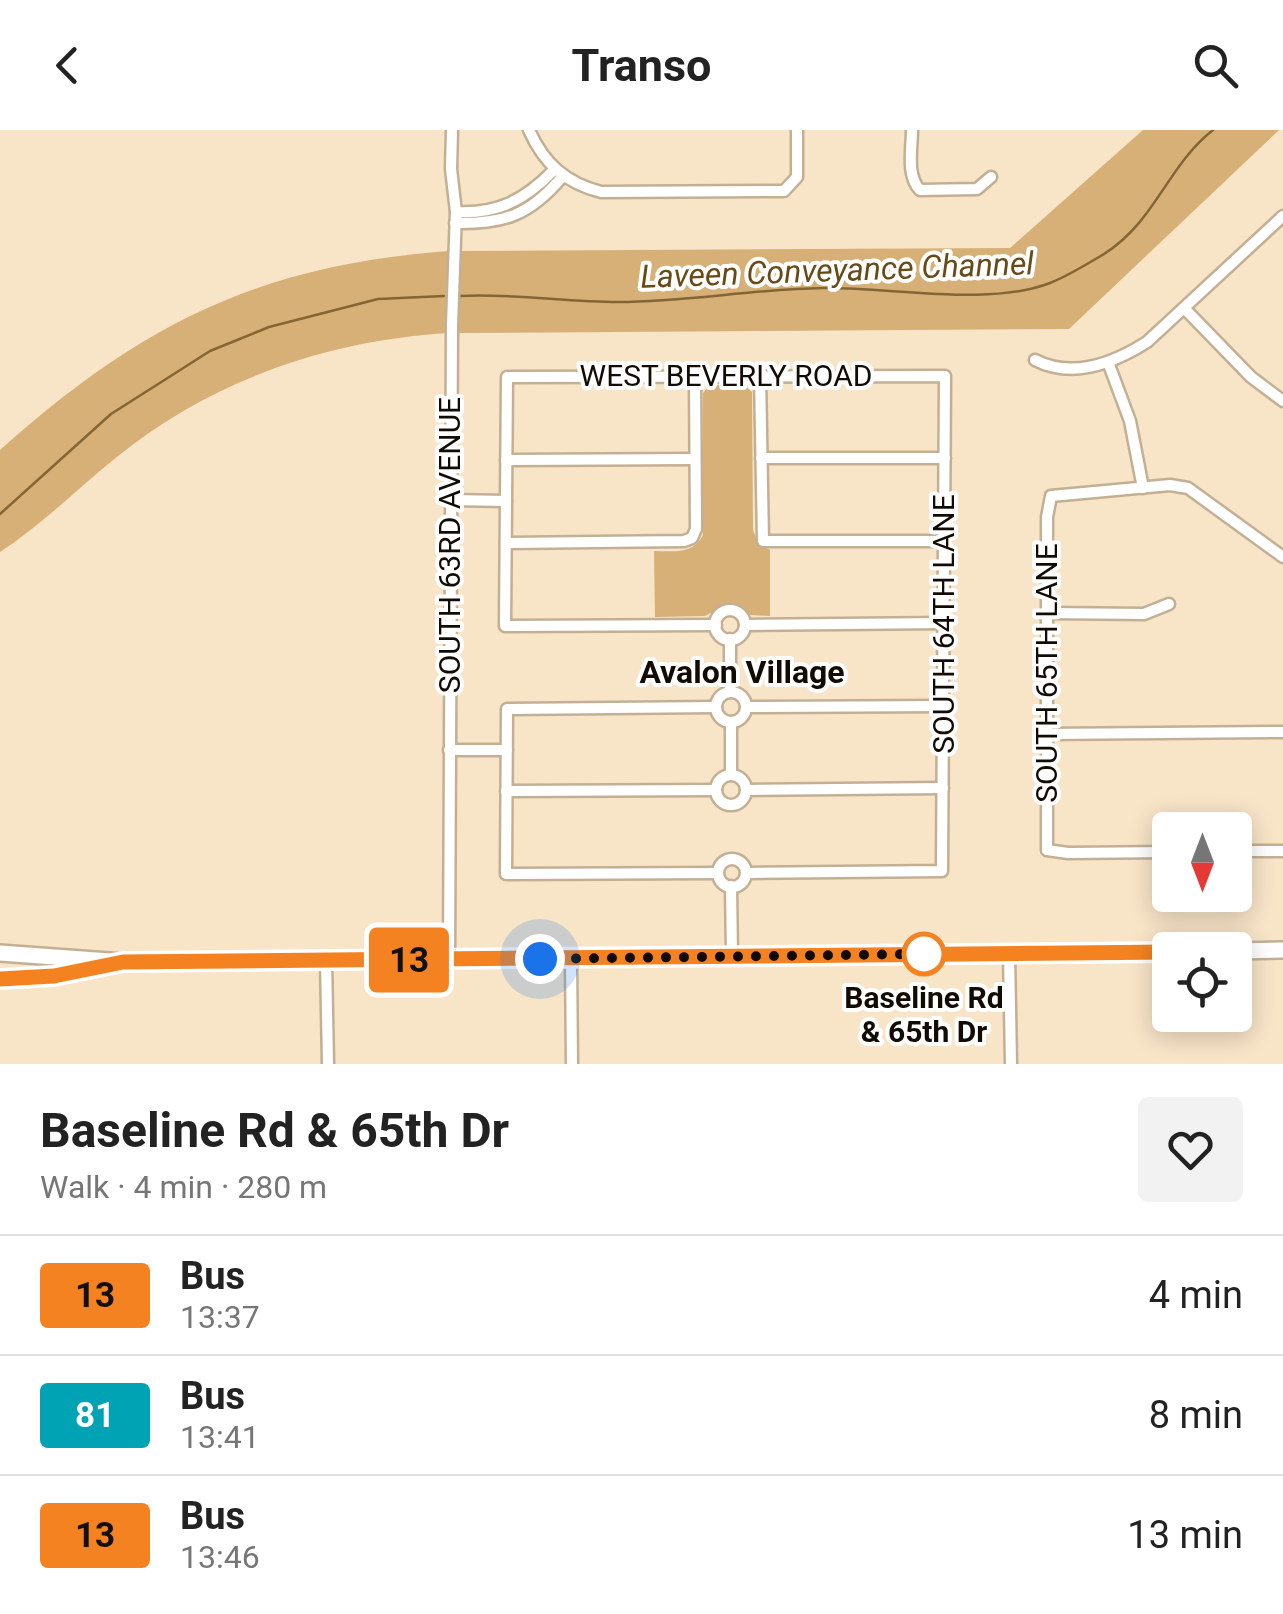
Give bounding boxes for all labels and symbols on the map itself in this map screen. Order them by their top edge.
water label: Laveen Conveyance Channel [640,244,1035,296]
street label: WEST BEVERLY ROAD [580,358,872,393]
street label: SOUTH 63RD AVENUE [432,397,467,693]
street label: SOUTH 64TH LANE [926,494,961,754]
street label: SOUTH 65TH LANE [1029,543,1064,803]
district label: Avalon Village [639,653,845,691]
north arrow [1152,812,1252,912]
line badge: 13 [364,928,454,992]
marker: Baseline Rd & 65th Dr [903,933,945,975]
your location [515,934,565,984]
place label: Baseline Rd & 65th Dr [844,980,1004,1049]

